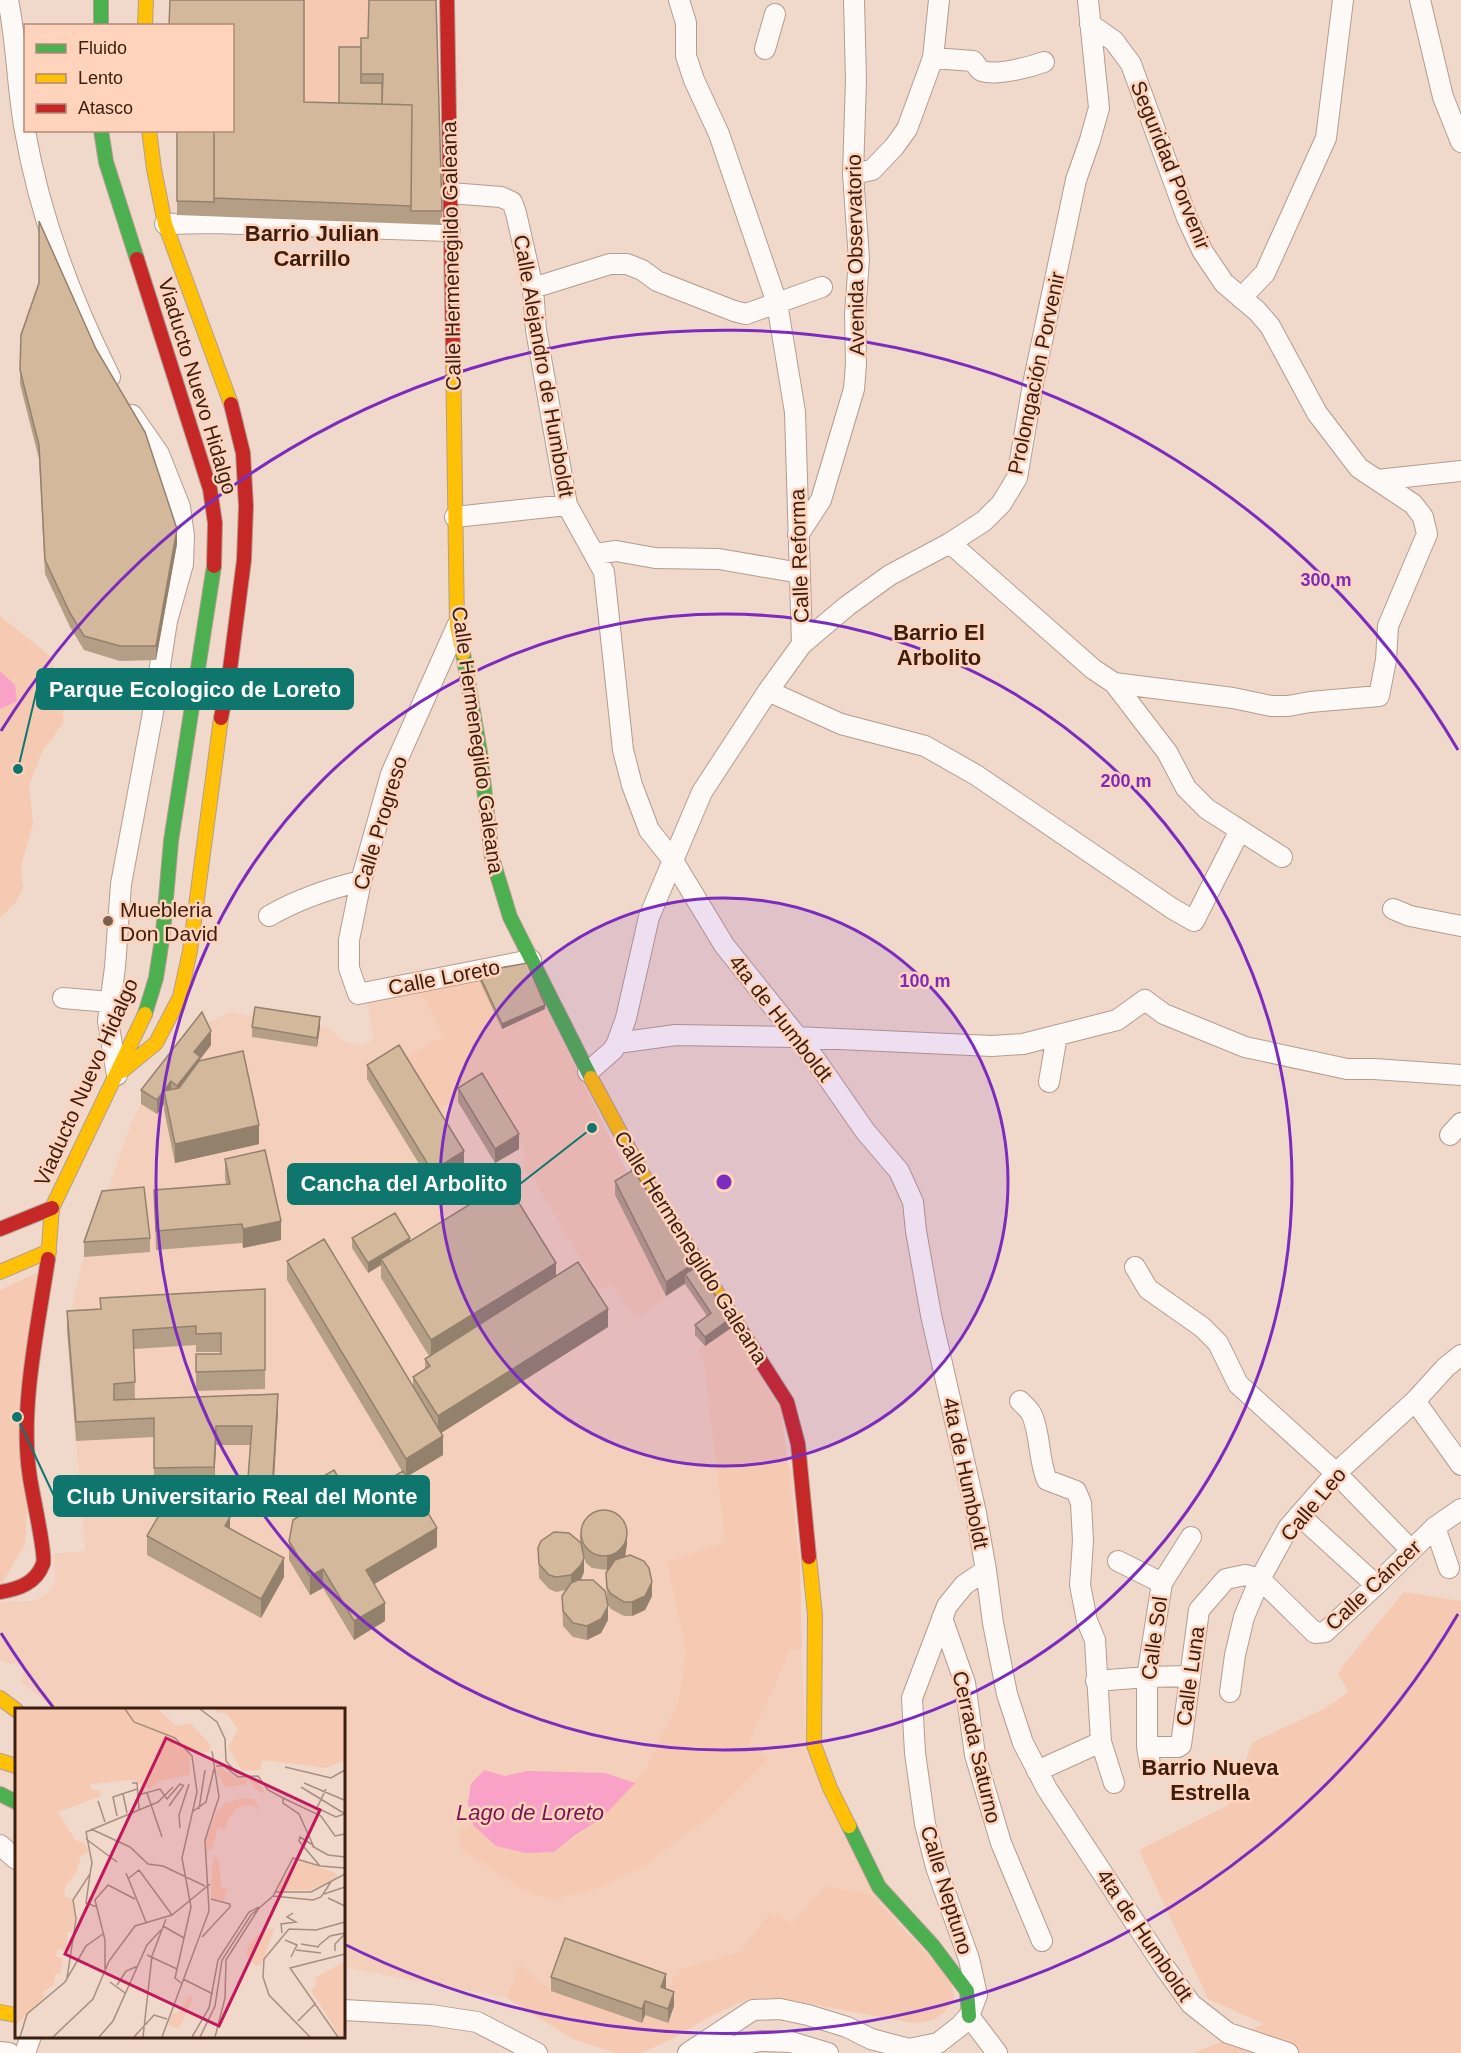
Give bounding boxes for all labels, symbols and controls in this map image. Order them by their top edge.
legend [24,24,234,132]
text: Fluido [78,38,127,58]
text: Lento [78,68,123,88]
street label: Seguridad Porvenir [1127,77,1215,253]
text: Atasco [78,98,133,118]
street label: Calle Hermenegildo Galeana [437,121,465,391]
street label: Avenida Observatorio [842,154,868,356]
district label: Barrio Julian Carrillo [245,221,379,271]
street label: Calle Alejandro de Humboldt [510,233,578,499]
street label: Prolongación Porvenir [1003,270,1069,476]
street label: Viaducto Nuevo Hidalgo [154,275,242,497]
street label: Calle Reforma [785,488,813,623]
text: 300 m [1300,570,1352,590]
street label: Calle Hermenegildo Galeana [448,605,508,875]
district label: Barrio El Arbolito [893,620,985,670]
callout: Parque Ecologico de Loreto [37,669,353,709]
text: Parque Ecologico de Loreto [49,677,341,702]
street label: Calle Progreso [349,753,411,893]
text: 200 m [1100,771,1152,791]
place label: Muebleria Don David [120,898,218,945]
marker: Muebleria Don David [101,914,115,928]
street label: 4ta de Humboldt [724,950,838,1086]
street label: Calle Loreto [386,955,502,999]
text: 100 m [899,971,951,991]
street label: Viaducto Nuevo Hidalgo [30,975,142,1189]
street label: Calle Hermenegildo Galeana [610,1127,772,1368]
callout: Cancha del Arbolito [288,1164,520,1204]
text: Cancha del Arbolito [301,1171,507,1196]
centre of rings [714,1172,734,1192]
street label: 4ta de Humboldt [939,1395,993,1551]
street label: Calle Leo [1276,1463,1350,1545]
callout: Club Universitario Real del Monte [54,1476,429,1516]
text: Club Universitario Real del Monte [67,1484,417,1509]
street label: Calle Cáncer [1321,1535,1425,1635]
street label: Calle Sol [1137,1595,1171,1681]
street label: Calle Luna [1172,1624,1208,1727]
street label: Cerrada Saturno [948,1669,1006,1825]
inset map [15,1708,345,2038]
district label: Barrio Nueva Estrella [1142,1755,1279,1805]
water label: Lago de Loreto [456,1800,604,1825]
street label: Calle Neptuno [917,1823,977,1957]
street label: 4ta de Humboldt [1092,1865,1198,2005]

